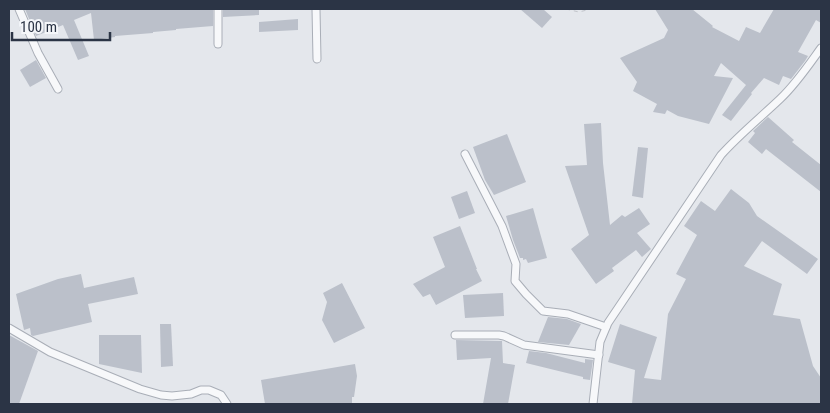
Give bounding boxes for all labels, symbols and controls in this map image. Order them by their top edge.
scale bar [12,10,110,42]
text: 100 m [20,18,57,36]

